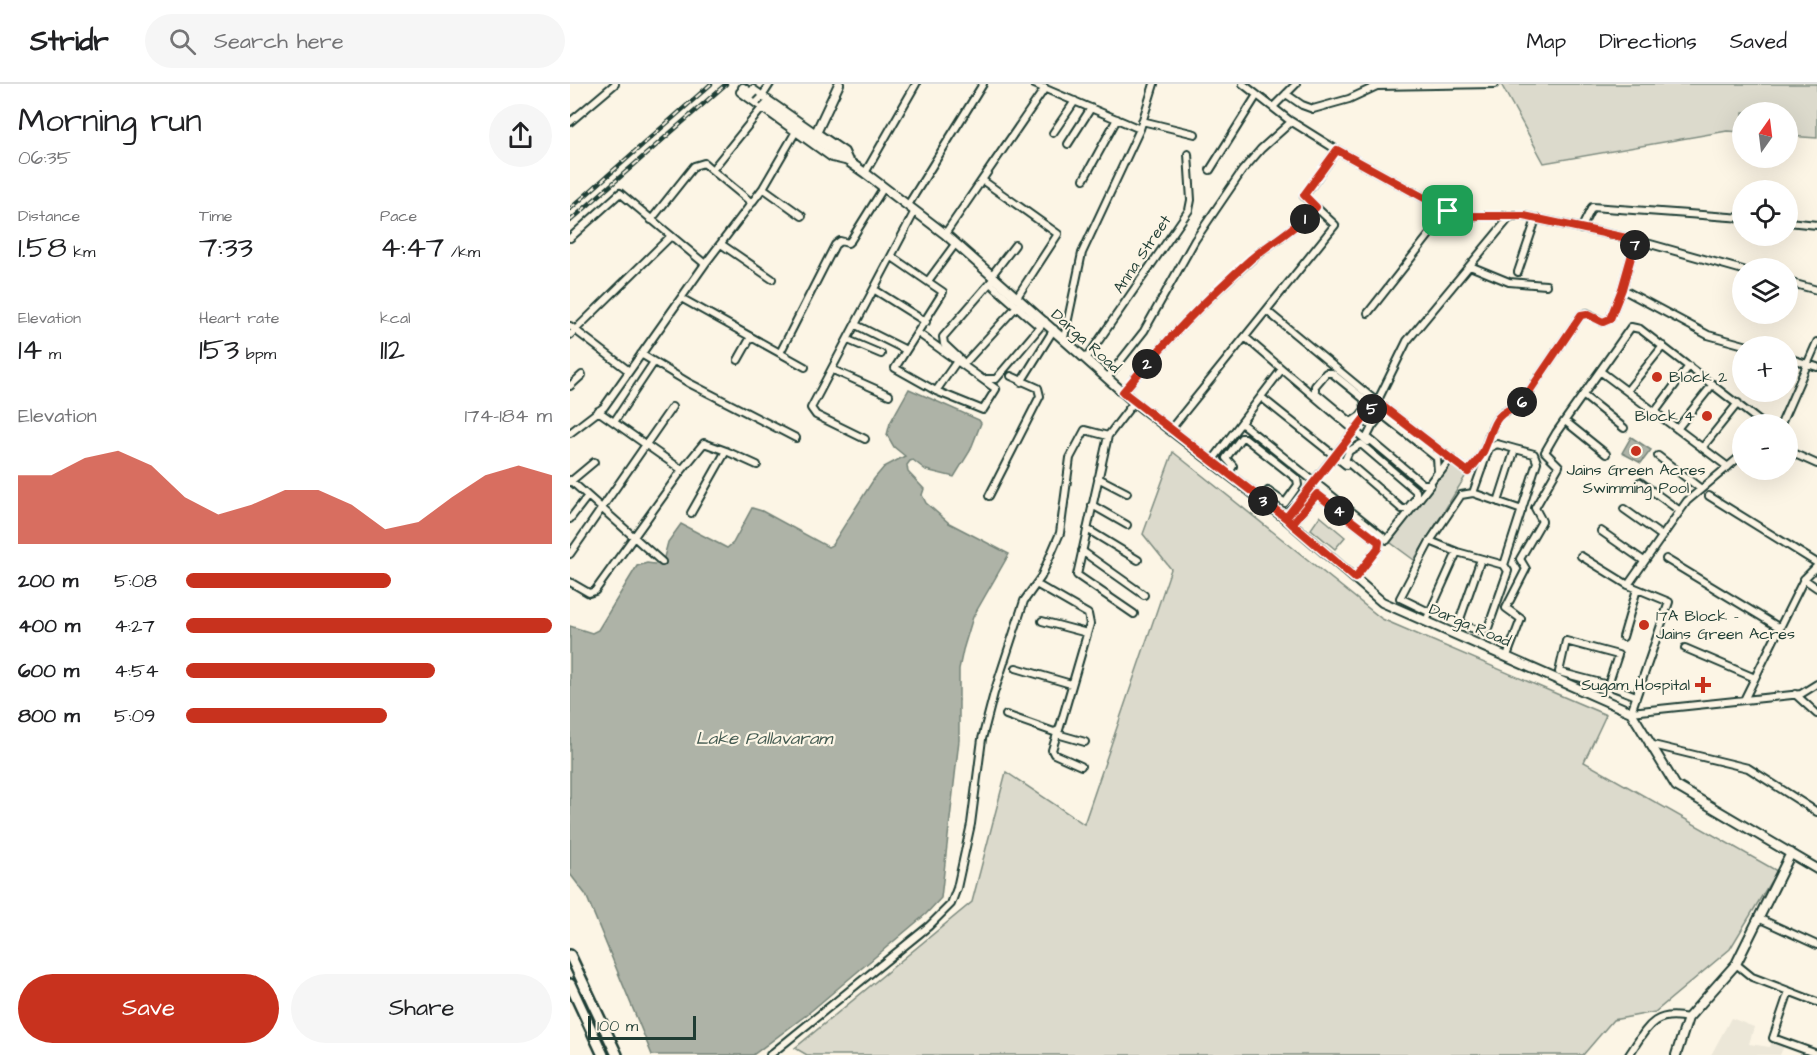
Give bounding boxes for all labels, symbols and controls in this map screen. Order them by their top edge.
search box [145,14,565,68]
text: Stridr [30,22,109,61]
icon: search [166,25,199,58]
text: Search here [214,26,344,57]
text: Map [1526,27,1566,56]
text: Directions [1599,27,1697,56]
text: Saved [1730,27,1787,56]
text: Morning run [18,98,202,144]
north arrow [1732,102,1798,168]
map controls [1732,102,1798,480]
button: share [489,104,552,167]
text: 06:35 [18,144,71,172]
button: locate [1732,180,1798,246]
pin [1422,185,1473,236]
icon: arrive [1431,194,1464,227]
pin: 1 [1290,204,1320,234]
text: Distance [18,205,80,227]
text: Time [199,205,233,227]
text: Pace [380,205,417,227]
text: 1 [1304,208,1306,230]
street label: Anna Street [1108,210,1177,298]
text: 1.58 [18,227,67,269]
text: 7:33 [199,227,253,269]
text: 4:47 [380,227,444,269]
pin: 7 [1620,230,1650,260]
text: 7 [1630,234,1640,256]
text: km [67,241,95,263]
text: /km [444,241,480,263]
button: layers [1732,258,1798,324]
street label: Darga Road [1046,304,1126,379]
text: Elevation [18,307,81,329]
text: Heart rate [199,307,279,329]
text: kcal [380,307,411,329]
text: 14 [18,329,42,371]
text: 153 [199,329,239,371]
text: 112 [380,329,405,371]
button: + [1732,336,1798,402]
text: m [42,343,61,365]
text: bpm [239,343,276,365]
pin: 2 [1132,349,1162,379]
text: 2 [1142,353,1152,375]
place label: Block 2 [1669,366,1727,388]
marker: Block 2 [1650,370,1664,384]
pin: 6 [1507,387,1537,417]
text: 6 [1517,391,1527,413]
pin: 5 [1357,394,1387,424]
text: 5 [1366,398,1378,420]
text: Elevation [18,402,97,430]
text: 174–184 m [465,402,552,430]
place label: Block 4 [1635,405,1695,427]
marker: Block 4 [1700,409,1714,423]
button: − [1732,414,1798,480]
marker: Jains Green Acres Swimming Pool [1629,444,1643,458]
place label: Jains Green Acres Swimming Pool [1567,459,1705,500]
pin: 3 [1248,486,1278,516]
text: 3 [1259,490,1267,512]
pin: 4 [1324,496,1354,526]
text: 4 [1334,500,1344,522]
text: 200 m [18,567,78,595]
text: 5:08 [114,567,157,595]
street label: Darga Road [1425,598,1514,653]
place label: 17A Block - Jains Green Acres [1656,605,1795,645]
text: 400 m [18,612,80,640]
text: 4:27 [114,612,155,640]
marker: 17A Block - Jains Green Acres [1637,618,1651,632]
text: 600 m [18,657,79,685]
text: 4:54 [114,657,159,685]
place label: Sugam Hospital [1581,674,1690,697]
marker: Sugam Hospital [1694,676,1712,694]
text: 800 m [18,702,80,730]
text: 5:09 [114,702,156,730]
water label: Lake Pallavaram [696,726,834,751]
button: Save [18,974,279,1043]
button: Share [291,974,552,1043]
scale bar [588,1013,696,1040]
text: 100 m [597,1015,638,1037]

